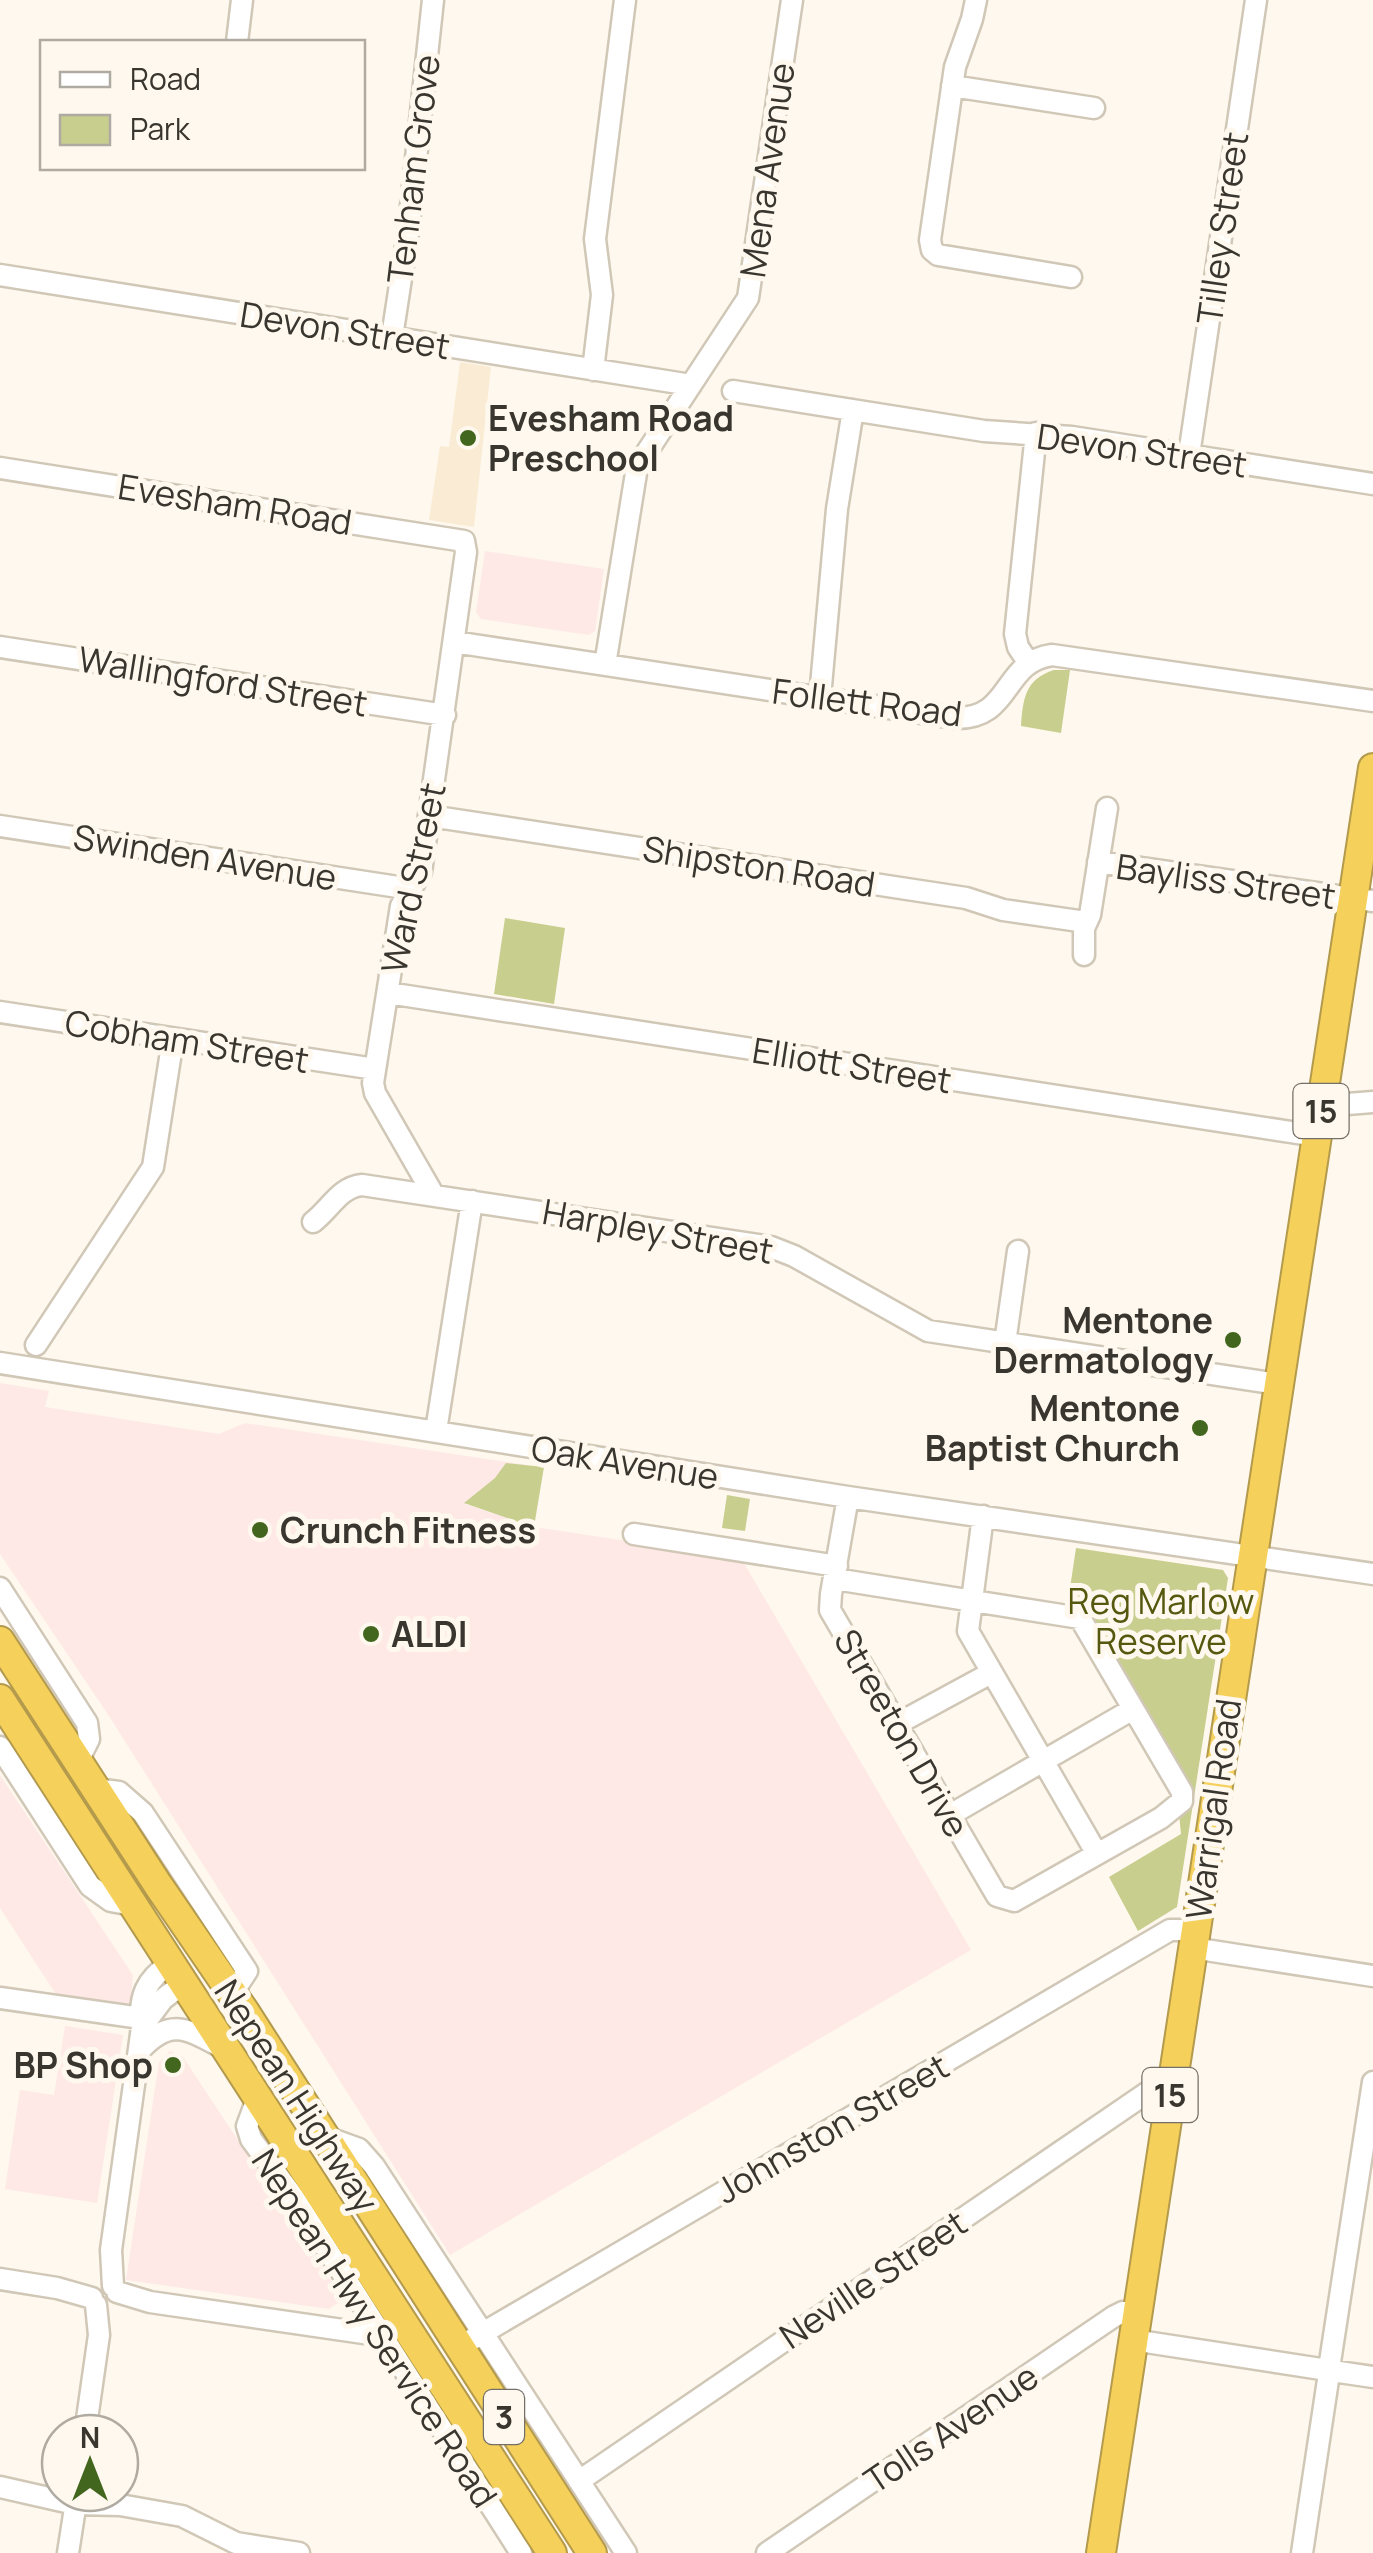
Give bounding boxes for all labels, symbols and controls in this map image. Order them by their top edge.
legend [40,40,365,170]
street label: Tenham Grove [375,52,451,286]
text: Road [130,58,201,99]
street label: Mena Avenue [728,60,806,280]
text: Park [130,108,191,149]
street label: Tilley Street [1185,129,1259,327]
street label: Devon Street [237,290,453,370]
place label: Evesham Road Preschool [488,394,734,482]
street label: Devon Street [1034,412,1250,488]
marker: Evesham Road Preschool [457,427,479,449]
street label: Evesham Road [115,462,355,546]
street label: Wallingford Street [75,634,371,728]
street label: Follett Road [770,667,964,737]
street label: Ward Street [369,778,457,978]
street label: Swinden Avenue [70,813,340,901]
street label: Shipston Road [640,824,878,908]
street label: Bayliss Street [1113,842,1339,920]
street label: Cobham Street [62,998,312,1084]
street label: Elliott Street [749,1026,955,1104]
road number: 15 [1294,1084,1348,1138]
street label: Harpley Street [539,1187,777,1275]
place label: Mentone Dermatology [993,1296,1213,1384]
marker: Mentone Dermatology [1222,1329,1244,1351]
place label: Mentone Baptist Church [925,1384,1180,1472]
marker: Mentone Baptist Church [1189,1417,1211,1439]
street label: Oak Avenue [528,1424,722,1500]
place label: Crunch Fitness [280,1506,536,1554]
marker: Crunch Fitness [249,1519,271,1541]
park label: Reg Marlow Reserve [1068,1577,1255,1665]
place label: ALDI [391,1610,467,1658]
street label: Streeton Drive [823,1620,981,1846]
marker: ALDI [360,1623,382,1645]
street label: Warrigal Road [1174,1696,1252,1922]
street label: Nepean Highway [204,1970,390,2222]
place label: BP Shop [13,2041,153,2089]
street label: Johnston Street [707,2042,957,2214]
marker: BP Shop [162,2054,184,2076]
road number: 15 [1142,2068,1198,2122]
street label: Nepean Hwy Service Road [241,2140,509,2516]
street label: Neville Street [770,2199,976,2359]
street label: Tolls Avenue [855,2352,1047,2504]
road number: 3 [484,2390,524,2444]
north arrow [40,2413,140,2513]
text: N [80,2418,100,2456]

